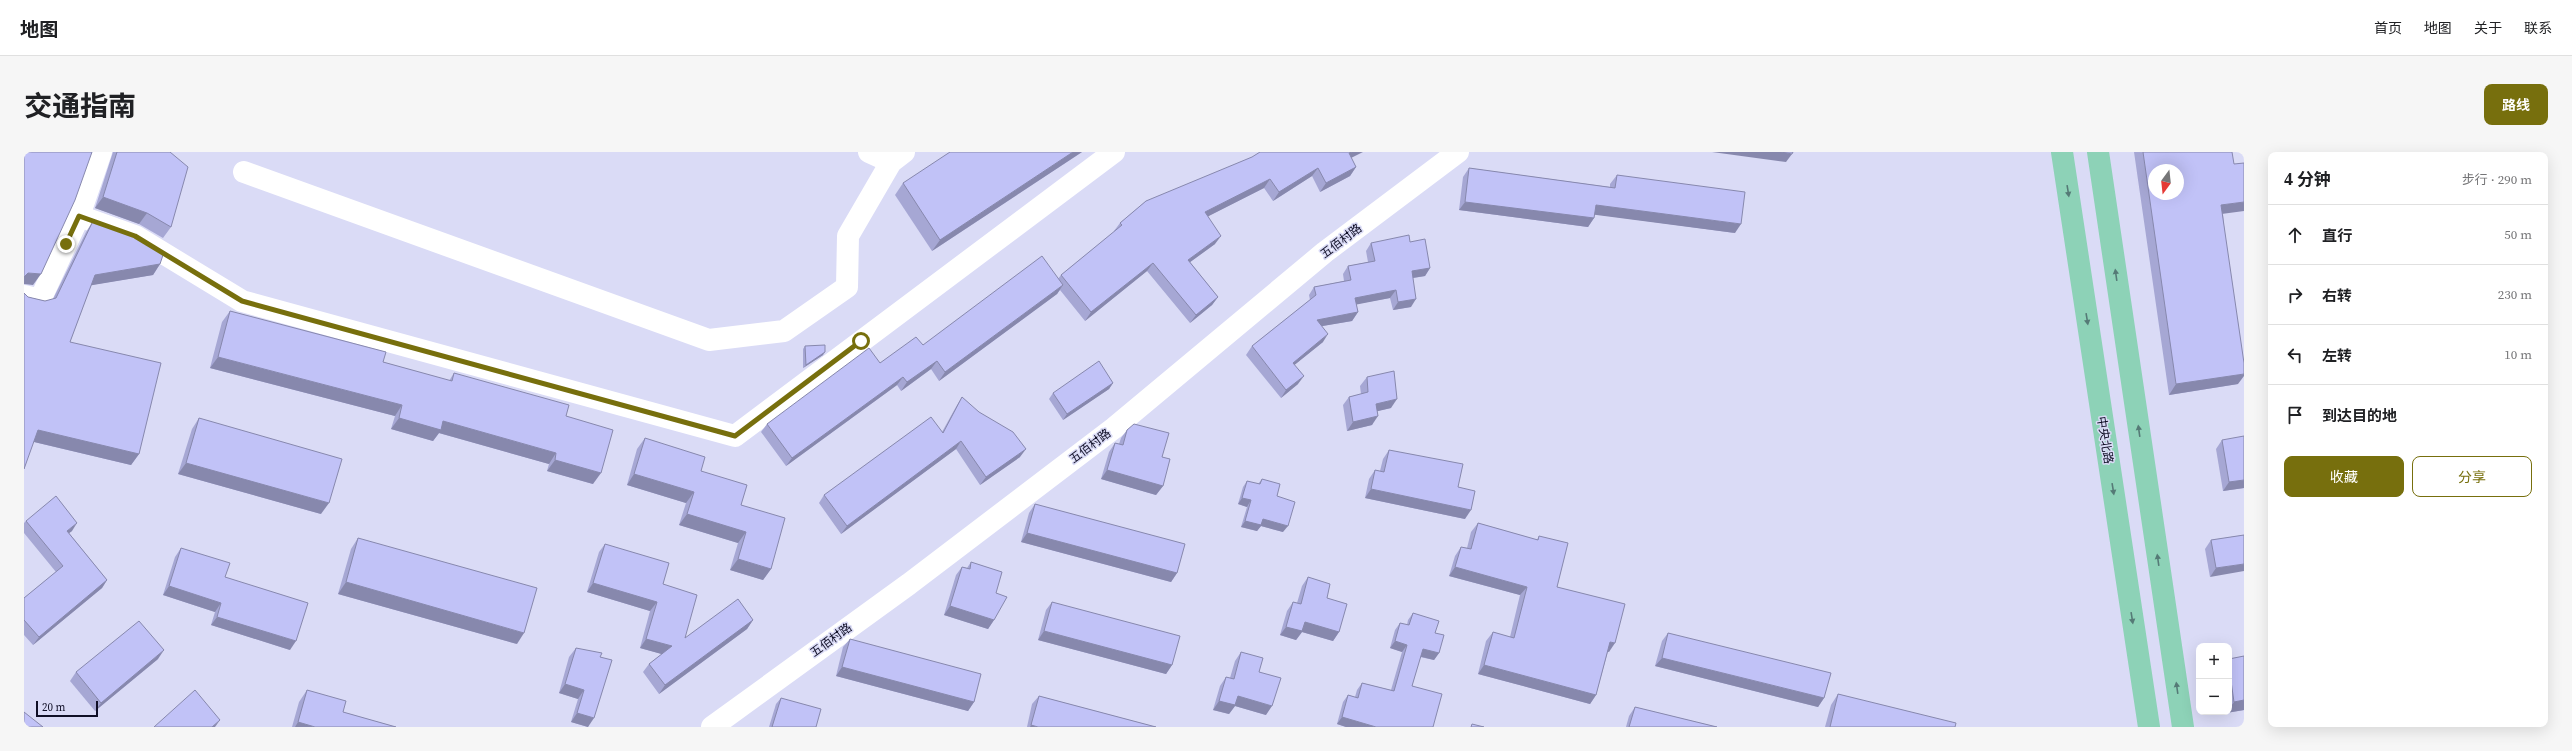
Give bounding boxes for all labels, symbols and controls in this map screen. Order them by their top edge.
text: 地图 [20,16,58,42]
text: 首页 [2374,18,2402,38]
text: 地图 [2424,18,2452,38]
text: 关于 [2474,18,2502,38]
text: 联系 [2524,18,2552,38]
button: 路线 [2484,84,2548,125]
text: 交通指南 [24,87,136,125]
north arrow [2148,164,2184,200]
text: 4 分钟 [2284,167,2331,191]
text: 步行 · 290 m [2462,171,2532,188]
one-way arrow [2065,184,2071,197]
street label: 五佰村路 [1317,220,1365,262]
icon: ahead [2284,224,2306,246]
text: 直行 [2322,225,2352,246]
text: 50 m [2504,226,2532,243]
route end [57,235,75,253]
one-way arrow [2113,269,2119,281]
icon: right [2284,284,2306,306]
text: 右转 [2322,285,2352,306]
text: 230 m [2498,286,2532,303]
one-way arrow [2084,313,2090,325]
route start [852,332,870,350]
icon: left [2284,344,2306,366]
text: 左转 [2322,345,2352,366]
text: 10 m [2504,346,2532,363]
icon: arrive [2284,404,2306,426]
text: 到达目的地 [2322,405,2397,426]
street label: 中央北路 [2093,415,2117,465]
street label: 五佰村路 [1066,425,1114,467]
one-way arrow [2136,425,2142,437]
button: 收藏 [2284,456,2404,497]
button: 分享 [2412,456,2532,497]
one-way arrow [2110,483,2116,495]
one-way arrow [2155,554,2161,566]
one-way arrow [2129,612,2135,624]
street label: 五佰村路 [807,619,855,661]
map controls [2196,643,2232,715]
button: + [2196,643,2232,679]
button: − [2196,679,2232,715]
one-way arrow [2174,682,2180,694]
scale bar [36,699,98,718]
text: 20 m [42,700,65,715]

